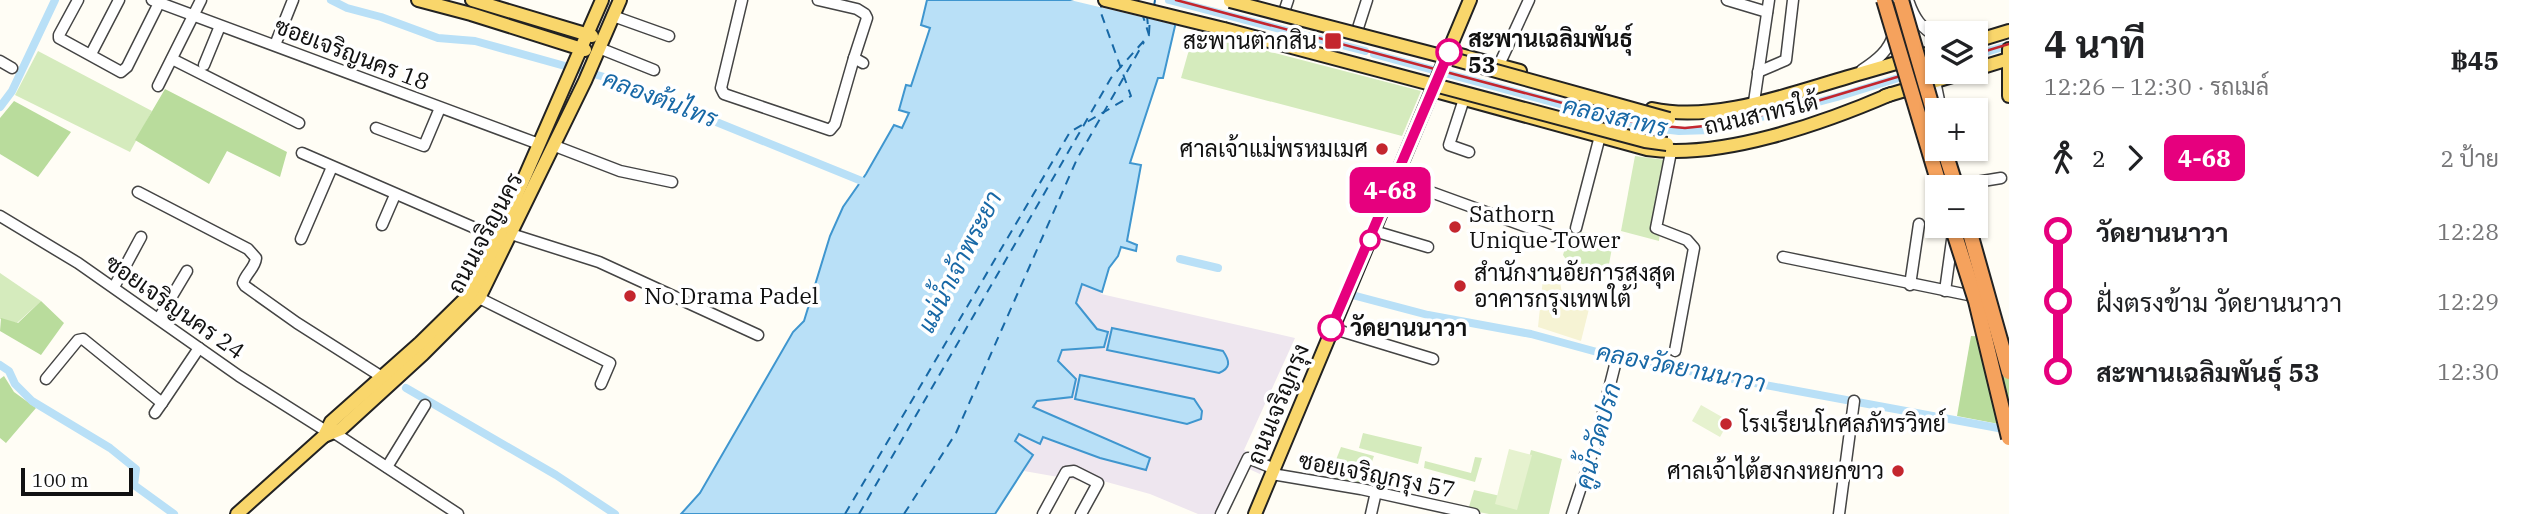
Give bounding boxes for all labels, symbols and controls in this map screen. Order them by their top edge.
street label: ซอยเจริญนคร 18 [271,10,434,96]
text: 4 นาที [2044,19,2145,68]
map controls [1925,21,1988,238]
button: layers [1925,21,1988,84]
place label: สะพานเฉลิมพันธุ์ 53 [1468,23,1634,79]
place label: สะพานตากสิน [1183,25,1317,55]
marker: สะพานตากสิน [1323,31,1343,51]
marker: สะพานเฉลิมพันธุ์ 53 [1436,39,1462,65]
text: ฿45 [2450,43,2499,77]
water label: คลองต้นไทร [599,62,723,135]
text: 12:26 – 12:30 · รถเมล์ [2044,71,2269,101]
street label: ถนนสาทรใต้ [1701,85,1821,141]
water label: คลองสาทร [1560,88,1672,144]
button: + [1925,98,1988,161]
place label: ศาลเจ้าแม่พรหมเมศ [1180,133,1368,163]
icon: walk [2044,139,2082,177]
icon: forward [2116,139,2154,177]
marker: ศาลเจ้าแม่พรหมเมศ [1374,141,1390,157]
text: 4-68 [2178,142,2231,174]
text: 2 [2092,143,2106,173]
text: 2 ป้าย [2440,143,2499,173]
street label: ถนนเจริญนคร [440,167,528,298]
line badge: 4-68 [1341,167,1439,213]
text: 4-68 [1364,174,1416,206]
button: − [1925,175,1988,238]
water label: แม่น้ำเจ้าพระยา [907,184,1009,338]
place label: Sathorn Unique Tower [1469,198,1621,254]
text: วัดยานนาวา [2096,215,2229,249]
text: 12:28 [2437,216,2499,246]
marker: Sathorn Unique Tower [1447,219,1463,235]
unlabelled marker [1360,230,1380,250]
street label: ซอยเจริญนคร 24 [100,247,251,365]
place label: สำนักงานอัยการสูงสุด อาคารกรุงเทพใต้ [1474,257,1676,315]
marker: สำนักงานอัยการสูงสุด อาคารกรุงเทพใต้ [1452,278,1468,294]
place label: No Drama Padel [644,280,819,310]
text: ฝั่งตรงข้าม วัดยานนาวา [2096,285,2342,319]
text: 12:29 [2437,286,2499,316]
marker: No Drama Padel [622,288,638,304]
place label: วัดยานนาวา [1350,312,1467,342]
marker: วัดยานนาวา [1318,315,1344,341]
water label: คลองวัดยานนาวา [1594,335,1768,399]
street label: ถนนเจริญกรุง [1239,339,1317,469]
text: สะพานเฉลิมพันธุ์ 53 [2096,355,2320,389]
text: 12:30 [2437,356,2499,386]
water label: คูน้ำวัดปรก [1564,378,1629,493]
place label: โรงเรียนโกศลภัทรวิทย์ [1738,408,1946,438]
marker: โรงเรียนโกศลภัทรวิทย์ [1718,416,1734,432]
street label: ซอยเจริญกรุง 57 [1296,444,1458,506]
place label: ศาลเจ้าไต้ฮงกงหยกขาว [1667,455,1884,485]
marker: ศาลเจ้าไต้ฮงกงหยกขาว [1890,463,1906,479]
scale bar [21,465,133,497]
text: 100 m [32,468,89,492]

